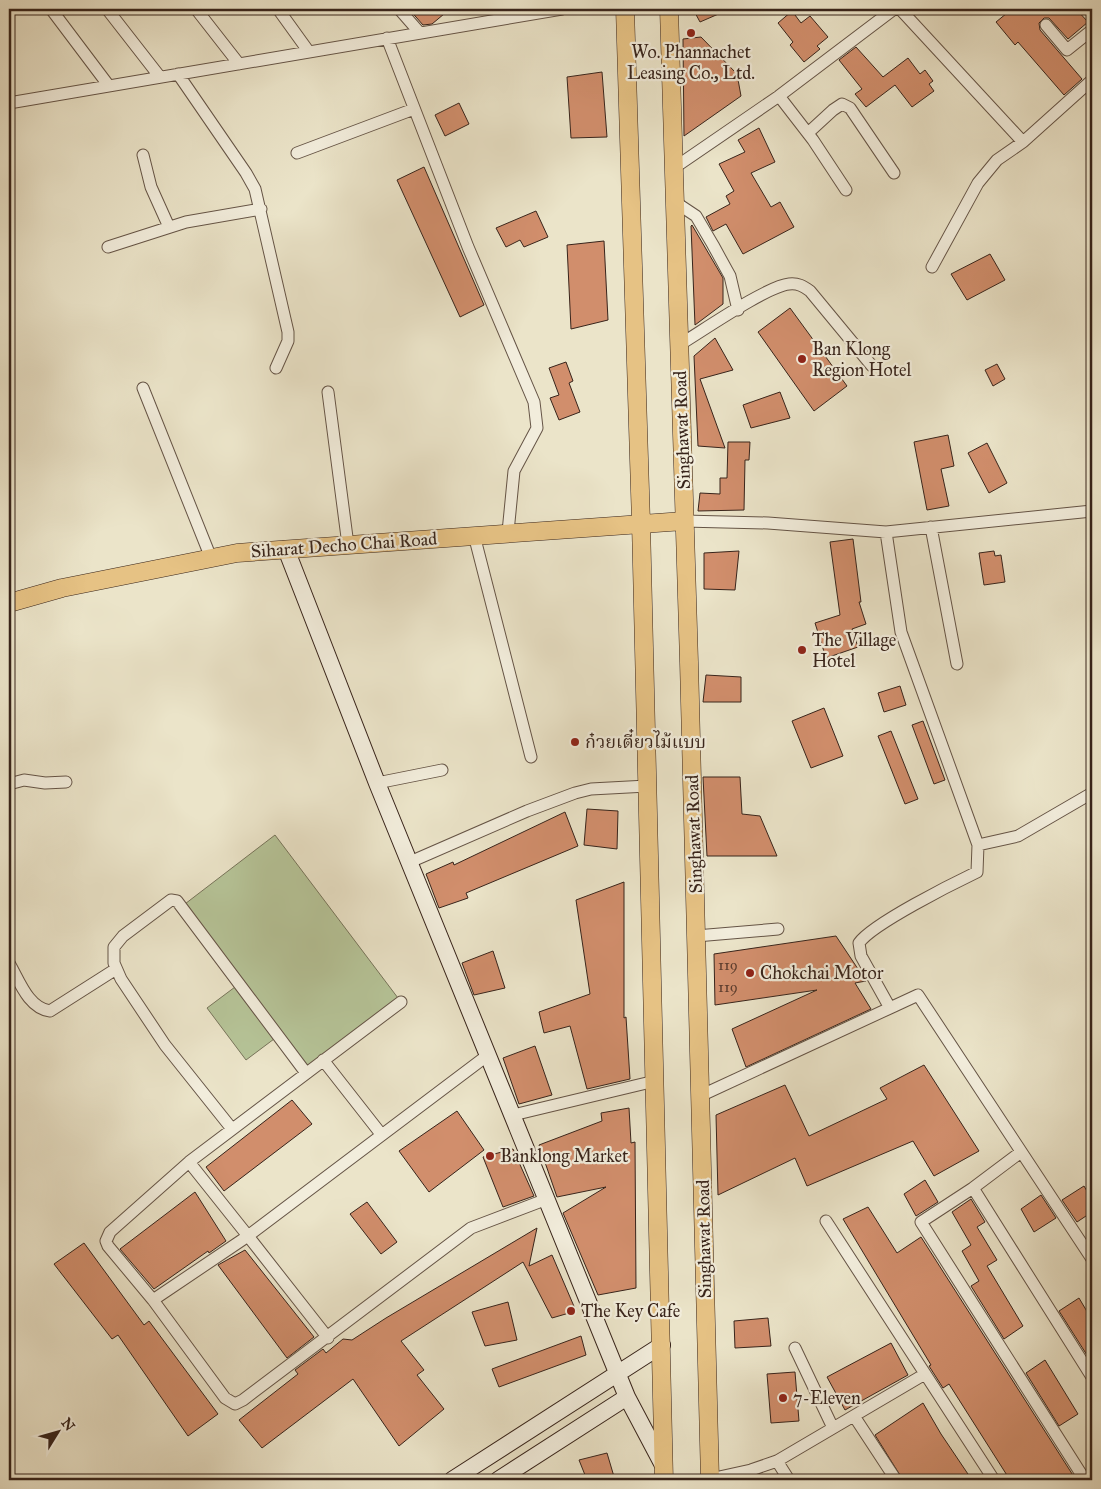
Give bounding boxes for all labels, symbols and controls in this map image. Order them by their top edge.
marker: Wo. Phannachet Leasing Co., Ltd. [685,27,697,39]
place label: Wo. Phannachet Leasing Co., Ltd. [627,41,755,85]
place label: Ban Klong Region Hotel [812,338,912,382]
marker: Ban Klong Region Hotel [796,353,808,365]
street label: Singhawat Road [669,370,696,490]
street label: Siharat Decho Chai Road [250,528,438,562]
place label: The Village Hotel [812,629,896,672]
marker: The Village Hotel [796,644,808,656]
place label: ก๋วยเตี๋ยวไม้แบบ [585,728,706,753]
marker: ก๋วยเตี๋ยวไม้แบบ [569,736,581,748]
street label: Singhawat Road [681,774,708,894]
house number: 119 [718,956,738,974]
place label: Chokchai Motor [760,962,884,984]
marker: Chokchai Motor [744,967,756,979]
house number: 119 [718,978,738,996]
place label: Banklong Market [500,1145,629,1168]
marker: Banklong Market [484,1150,496,1162]
street label: Singhawat Road [692,1179,717,1299]
place label: The Key Cafe [581,1300,680,1322]
marker: The Key Cafe [565,1305,577,1317]
place label: 7-Eleven [793,1387,861,1409]
marker: 7-Eleven [777,1392,789,1404]
north arrow [32,1406,82,1456]
text: N [58,1415,78,1434]

